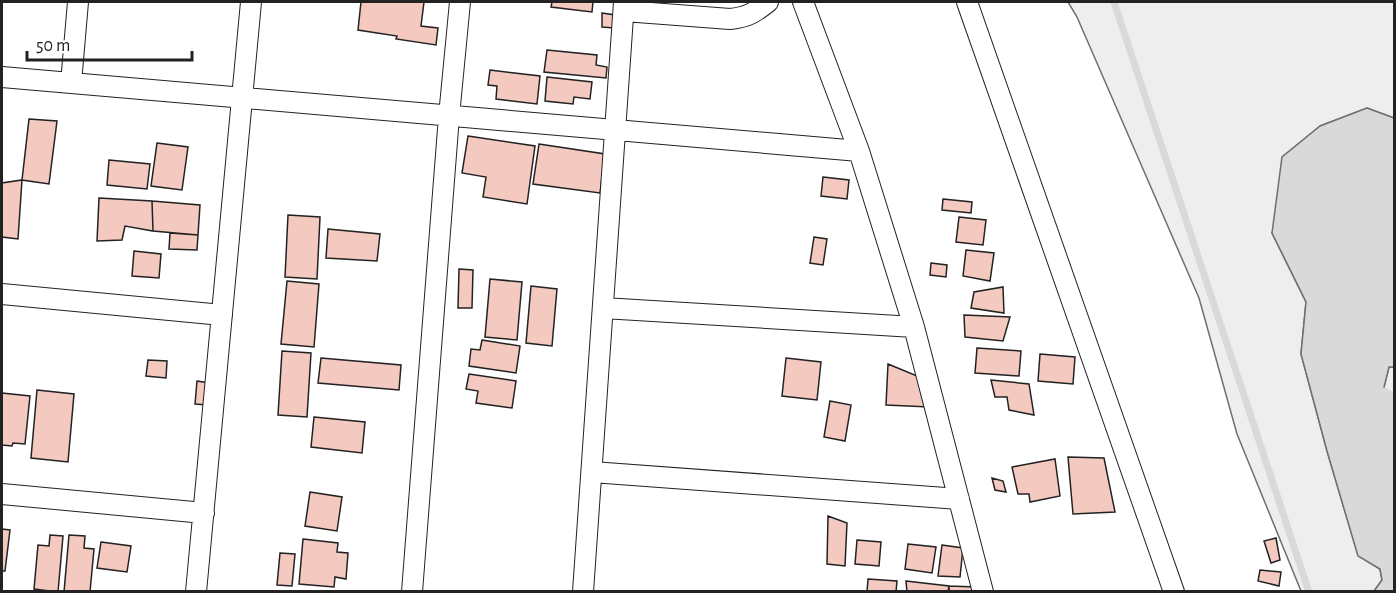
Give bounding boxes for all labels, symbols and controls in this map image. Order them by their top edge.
scale bar [27,24,192,62]
text: 50 m [36,37,70,55]

